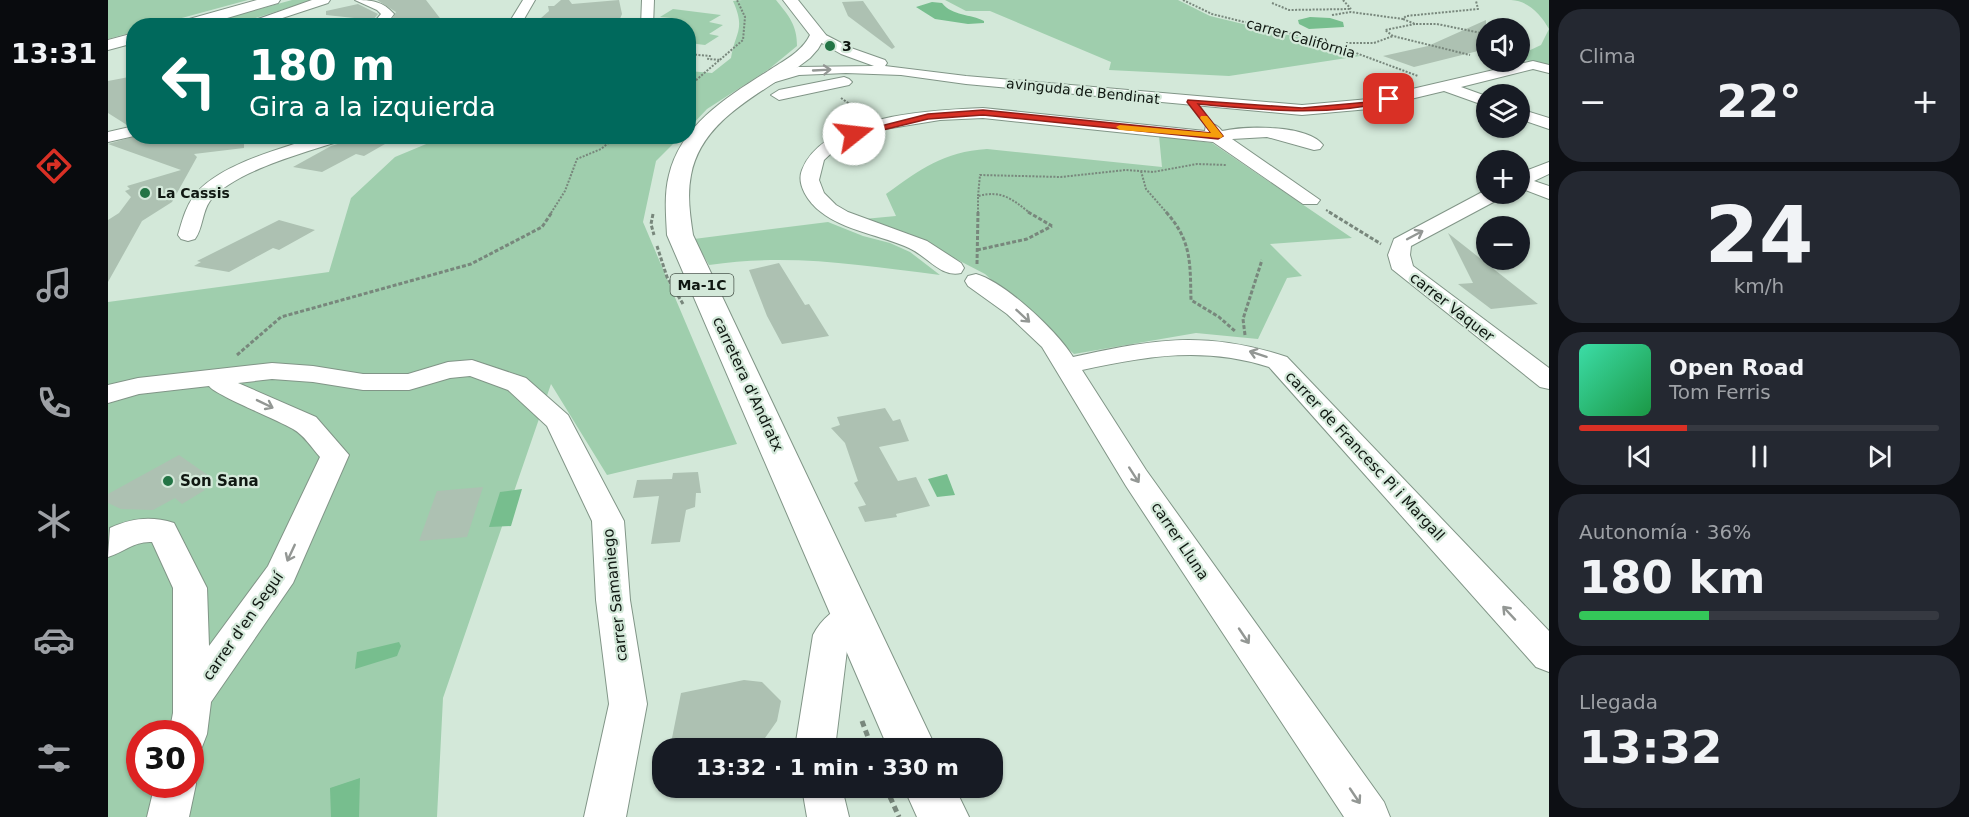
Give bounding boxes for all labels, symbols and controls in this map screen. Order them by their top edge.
street label: carrer Califòrnia [1245,15,1357,61]
map controls [1476,18,1530,270]
button: sound [1476,18,1530,72]
text: 13:31 [11,38,97,69]
place label: 3 [842,38,852,54]
marker: 3 [823,39,837,53]
text: 180 m [249,41,395,90]
icon: left [150,42,228,120]
text: Clima [1579,44,1636,68]
one-way arrow [811,65,831,76]
pin [1363,73,1414,124]
street label: avinguda de Bendinat [1006,75,1161,107]
text: 22° [1716,75,1802,128]
icon: arrive [1372,82,1405,115]
text: − [1579,82,1607,121]
text: + [1911,82,1939,121]
button: layers [1476,84,1530,138]
text: Gira a la izquierda [249,91,496,122]
position arrow [822,102,886,166]
icon: directions [33,145,75,187]
button: + [1476,150,1530,204]
place label: La Cassis [157,185,230,201]
marker: La Cassis [138,186,152,200]
text: 24 [1705,190,1813,280]
button: − [1476,216,1530,270]
one-way arrow [1406,229,1424,240]
icon: music [33,264,75,306]
street label: carrer Vaquer [1406,268,1498,346]
road number: Ma-1C [670,274,734,296]
text: km/h [1734,274,1784,298]
one-way arrow [1015,309,1030,323]
street label: carretera d'Andratx [709,314,787,454]
one-way arrow [1249,348,1268,359]
text: Open Road [1669,355,1804,380]
street label: carrer de Francesc Pi i Margall [1282,367,1448,545]
text: Tom Ferris [1669,380,1771,404]
icon: phone [33,382,75,424]
one-way arrow [256,398,274,410]
icon: previous [1623,440,1656,473]
icon: pause [1743,440,1776,473]
icon: next [1863,440,1896,473]
one-way arrow [1128,466,1141,483]
place label: Son Sana [180,472,259,490]
marker: Son Sana [161,474,175,488]
street label: carrer Lluna [1147,499,1213,583]
icon: climate [33,500,75,542]
text: Autonomía · 36% [1579,520,1751,544]
street label: carrer Samaniego [599,528,631,662]
one-way arrow [284,544,296,562]
text: 180 km [1579,551,1765,604]
street label: carrer d'en Seguí [199,568,288,684]
one-way arrow [1502,606,1517,621]
icon: car [33,619,75,661]
one-way arrow [1238,627,1250,643]
text: Llegada [1579,690,1658,714]
speed limit sign: 30 [126,720,204,798]
text: 13:32 [1579,721,1722,774]
icon: filters [33,737,75,779]
text: 13:32 · 1 min · 330 m [696,755,959,780]
one-way arrow [1348,788,1361,805]

